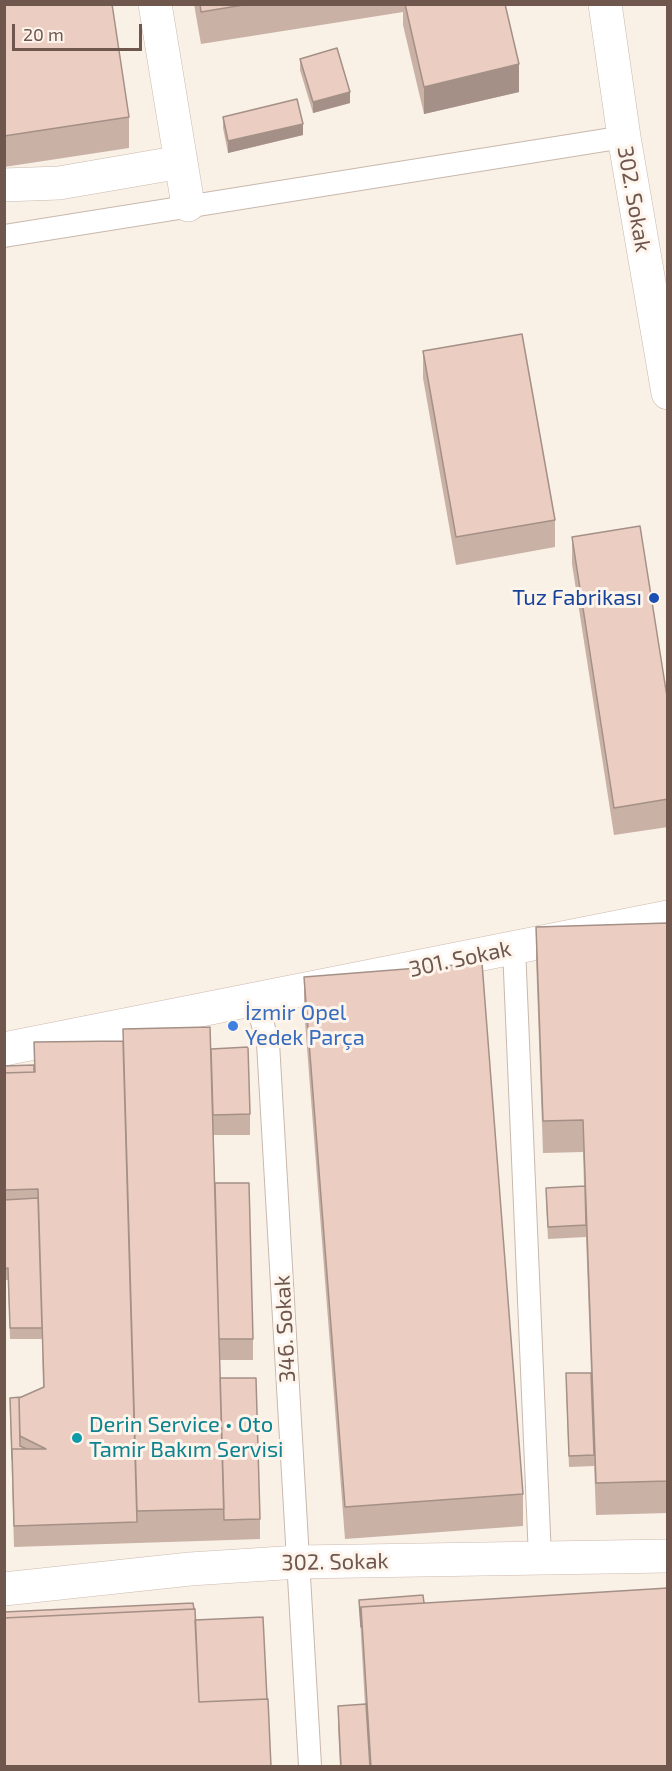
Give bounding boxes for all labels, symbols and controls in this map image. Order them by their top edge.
scale bar [15,12,146,50]
text: 20 m [23,23,64,45]
street label: 302. Sokak [612,144,656,254]
place label: Tuz Fabrikası [512,585,642,611]
marker: Tuz Fabrikası [647,591,661,605]
street label: 301. Sokak [407,935,513,983]
place label: İzmir Opel Yedek Parça [245,1000,365,1052]
marker: İzmir Opel Yedek Parça [226,1019,240,1033]
street label: 346. Sokak [269,1275,301,1383]
place label: Derin Service • Oto Tamir Bakım Servisi [89,1412,284,1464]
marker: Derin Service • Oto Tamir Bakım Servisi [70,1431,84,1445]
street label: 302. Sokak [281,1548,389,1576]

